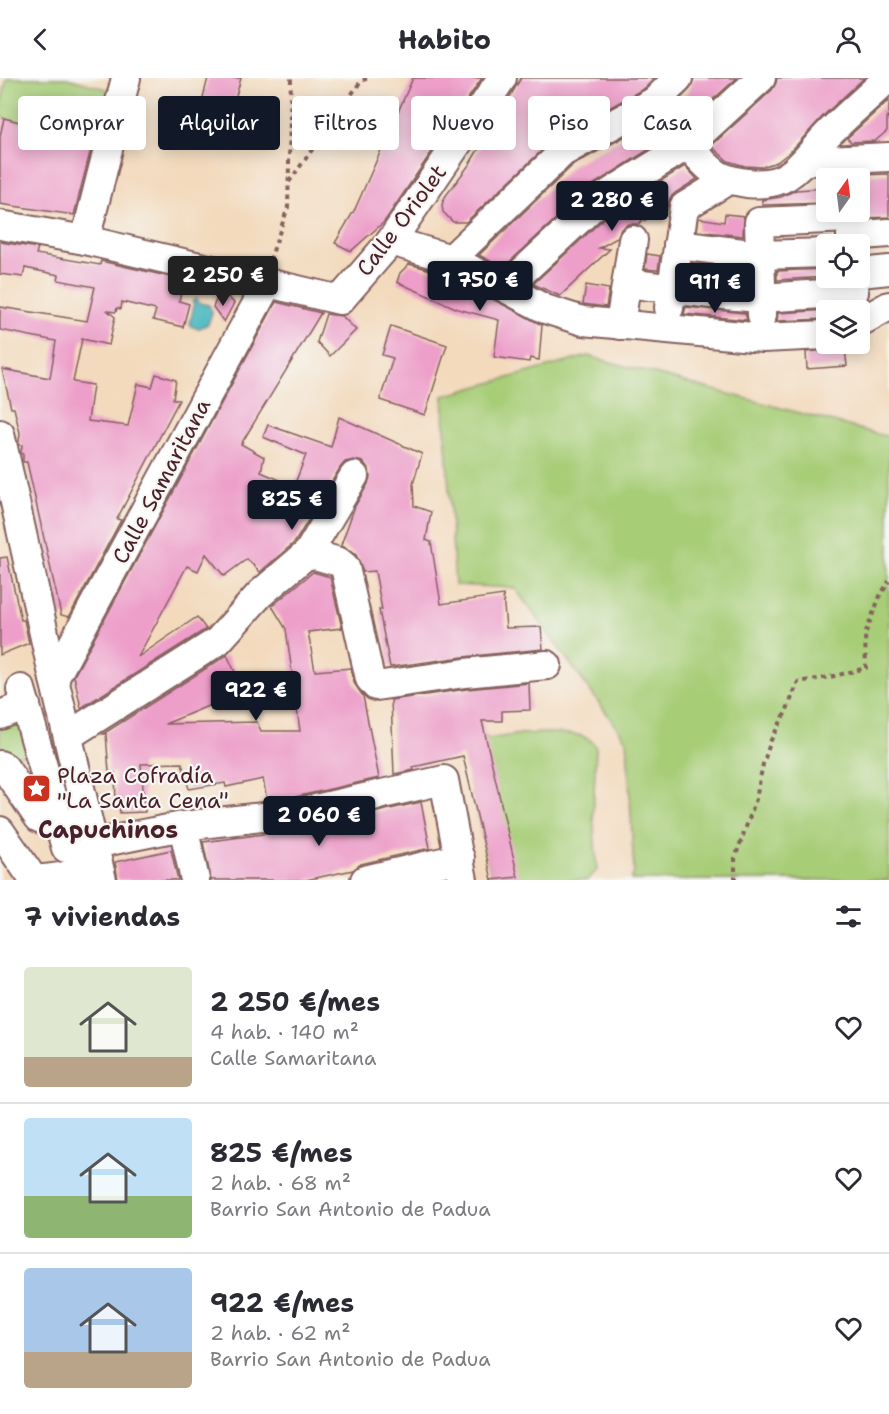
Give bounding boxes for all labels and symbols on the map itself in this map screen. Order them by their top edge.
street label: Calle Oriolet [350,159,453,282]
north arrow [816,168,870,222]
pin: 2 280 € [557,181,667,232]
pin: 2 250 € [168,256,278,307]
pin: 1 750 € [425,261,535,312]
pin: 911 € [673,263,757,314]
street label: Calle Samaritana [106,393,217,569]
pin: 825 € [250,480,334,531]
pin: 922 € [214,671,298,722]
place label: Plaza Cofradía "La Santa Cena" [57,761,229,815]
place icon: Plaza Cofradía "La Santa Cena" [20,772,52,804]
pin: 2 060 € [264,796,374,847]
district label: Capuchinos [38,814,178,846]

